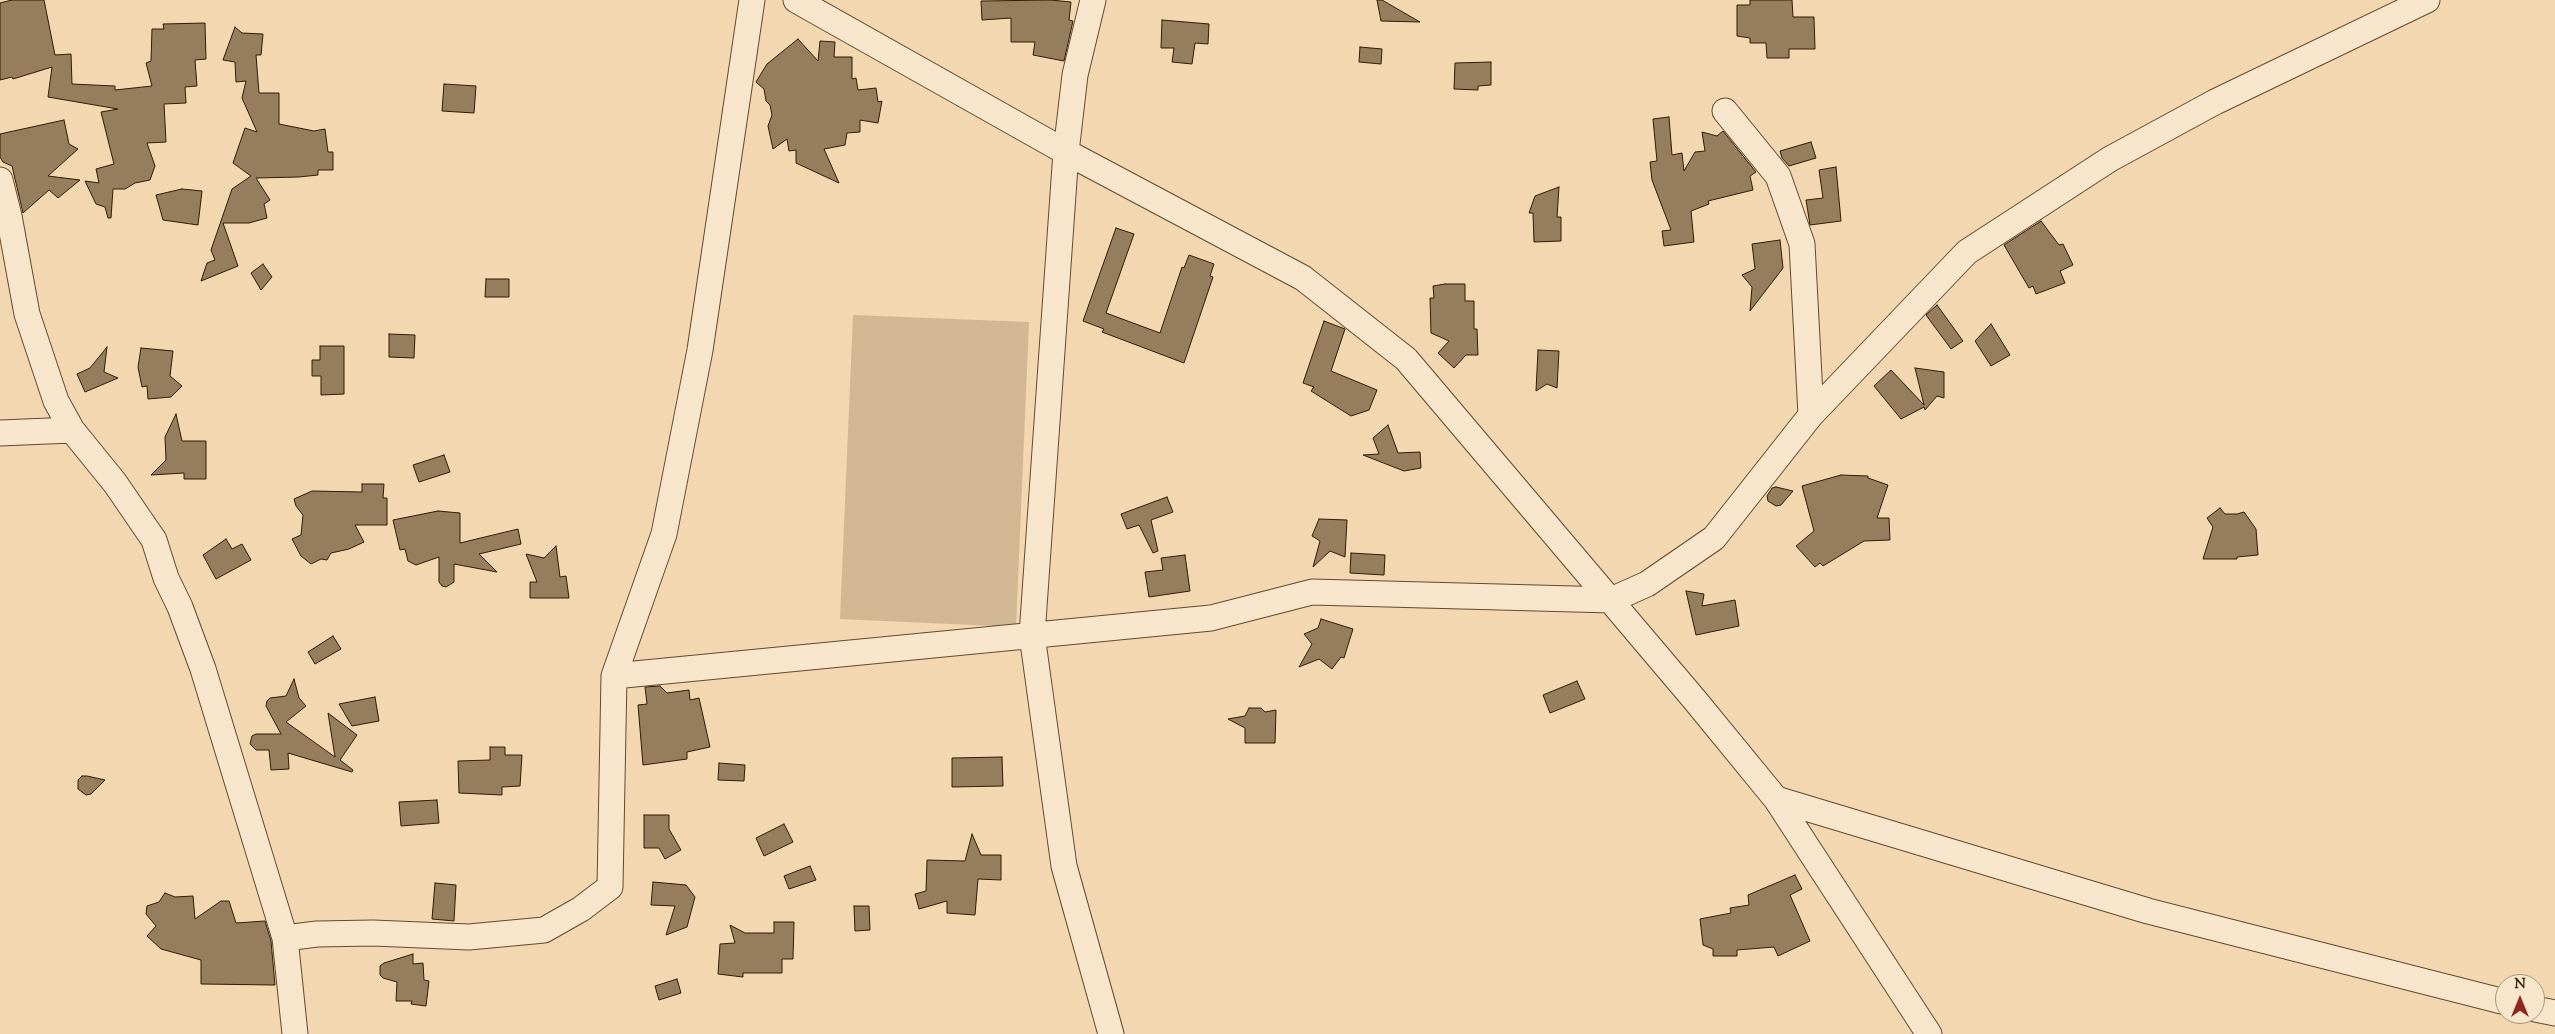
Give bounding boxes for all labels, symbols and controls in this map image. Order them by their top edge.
north arrow [2495,974,2545,1024]
text: N [2514,975,2526,995]

